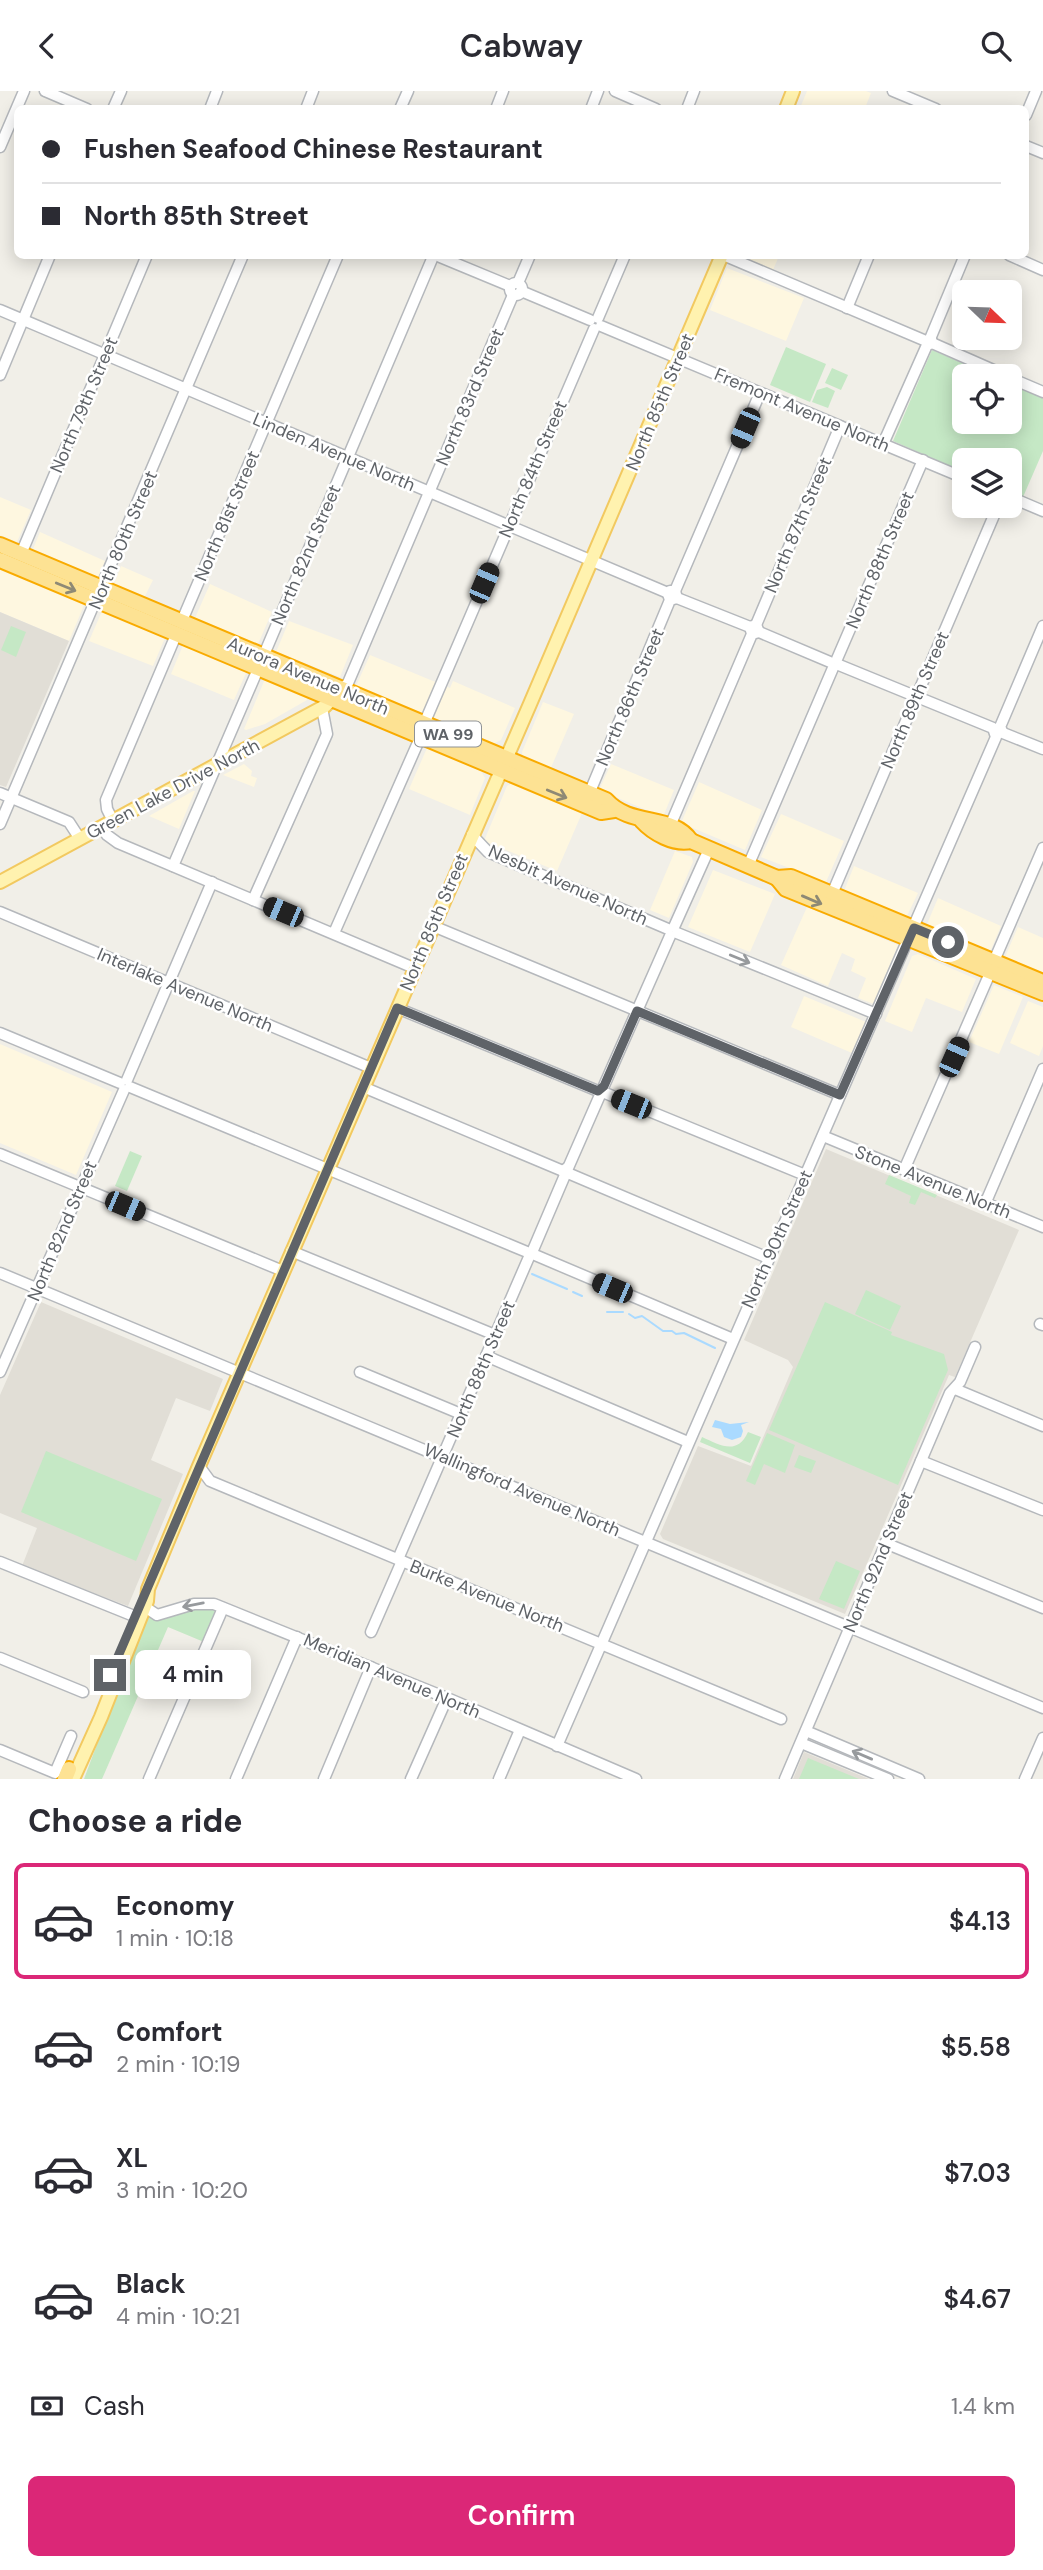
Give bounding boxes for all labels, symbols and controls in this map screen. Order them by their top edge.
text: Cabway [460,25,583,67]
icon: back [28,27,66,65]
icon: search [977,27,1015,65]
text: Fushen Seafood Chinese Restaurant [84,132,543,166]
text: North 85th Street [84,199,309,233]
north arrow [952,280,1022,350]
map controls [952,280,1022,518]
street label: North 83rd Street [430,325,510,469]
street label: North 85th Street [620,330,700,474]
street label: North 79th Street [45,333,123,477]
street label: Fremont Avenue North [711,362,893,458]
button: locate [952,364,1022,434]
street label: North 84th Street [493,397,573,541]
car [728,405,763,451]
street label: Linden Avenue North [249,407,419,497]
street label: North 81st Street [189,447,265,585]
button: layers [952,448,1022,518]
street label: North 87th Street [759,453,837,597]
street label: North 80th Street [83,467,163,613]
street label: North 82nd Street [266,481,346,629]
street label: North 88th Street [840,488,920,632]
car [467,560,502,606]
one-way arrow [55,582,77,595]
street label: North 86th Street [590,624,670,770]
street label: North 89th Street [875,628,955,772]
street label: Aurora Avenue North [223,631,393,721]
road number: WA 99 [415,721,481,747]
street label: Green Lake Drive North [82,733,264,845]
one-way arrow [545,789,567,802]
street label: Nesbit Avenue North [484,839,652,931]
street label: North 85th Street [394,850,474,994]
car [260,894,307,930]
one-way arrow [801,894,822,907]
route start [932,926,964,958]
street label: Interlake Avenue North [94,942,276,1038]
one-way arrow [729,953,751,966]
car [936,1034,973,1080]
car [608,1086,655,1122]
street label: Stone Avenue North [851,1140,1015,1224]
street label: North 82nd Street [22,1157,102,1305]
street label: North 90th Street [736,1166,818,1312]
car [102,1188,149,1224]
car [589,1270,636,1306]
street label: North 88th Street [441,1297,521,1441]
street label: Wallingford Avenue North [420,1438,624,1542]
street label: North 92nd Street [838,1488,918,1636]
street label: Burke Avenue North [406,1554,568,1638]
one-way arrow [182,1599,205,1613]
street label: Meridian Avenue North [300,1628,484,1724]
callout: 4 min [134,1651,250,1699]
route end [94,1659,126,1691]
text: 4 min [162,1659,224,1689]
one-way arrow [852,1748,873,1761]
text: Choose a ride [28,1800,243,1842]
text: Economy [116,1889,234,1923]
icon: car [32,1890,95,1953]
text: $4.13 [949,1904,1011,1938]
text: 1 min · 10:18 [116,1923,234,1953]
text: Comfort [116,2015,222,2049]
icon: car [32,2016,95,2079]
text: $5.58 [941,2030,1011,2064]
text: 2 min · 10:19 [116,2049,241,2079]
text: XL [116,2141,148,2175]
icon: car [32,2142,95,2205]
text: $7.03 [944,2156,1011,2190]
text: 3 min · 10:20 [116,2175,248,2205]
text: Black [116,2267,186,2301]
icon: car [32,2268,95,2331]
text: $4.67 [944,2282,1011,2316]
text: 4 min · 10:21 [116,2301,240,2331]
icon: cash [28,2387,66,2425]
text: Cash [84,2389,145,2423]
text: 1.4 km [951,2391,1015,2421]
button: Confirm [28,2476,1015,2556]

